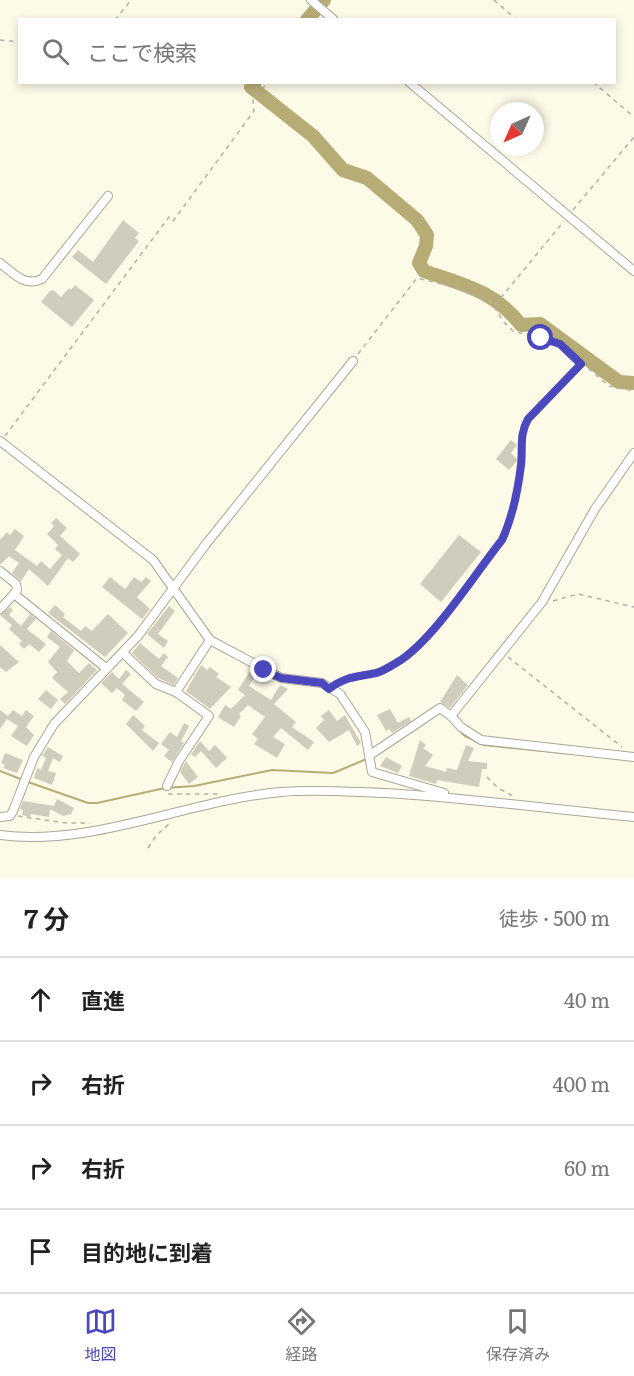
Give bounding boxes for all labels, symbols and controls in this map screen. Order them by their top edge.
search box [18,18,616,84]
icon: search [39,35,72,68]
text: ここで検索 [87,35,197,68]
north arrow [490,102,544,156]
route start [527,324,553,350]
route end [250,656,276,682]
text: 7 分 [24,898,69,937]
text: 徒歩 · 500 m [499,902,610,932]
icon: ahead [24,983,57,1016]
text: 直進 [81,983,125,1016]
text: 40 m [564,984,610,1014]
icon: right [24,1067,57,1100]
text: 右折 [81,1067,125,1100]
text: 400 m [552,1068,610,1098]
icon: right [24,1151,57,1184]
text: 右折 [81,1151,125,1184]
text: 60 m [564,1152,610,1182]
icon: arrive [24,1235,57,1268]
text: 目的地に到着 [81,1235,213,1268]
tab: 地図 [84,1305,117,1365]
tab: 経路 [285,1305,318,1365]
tab: 保存済み [486,1305,550,1365]

